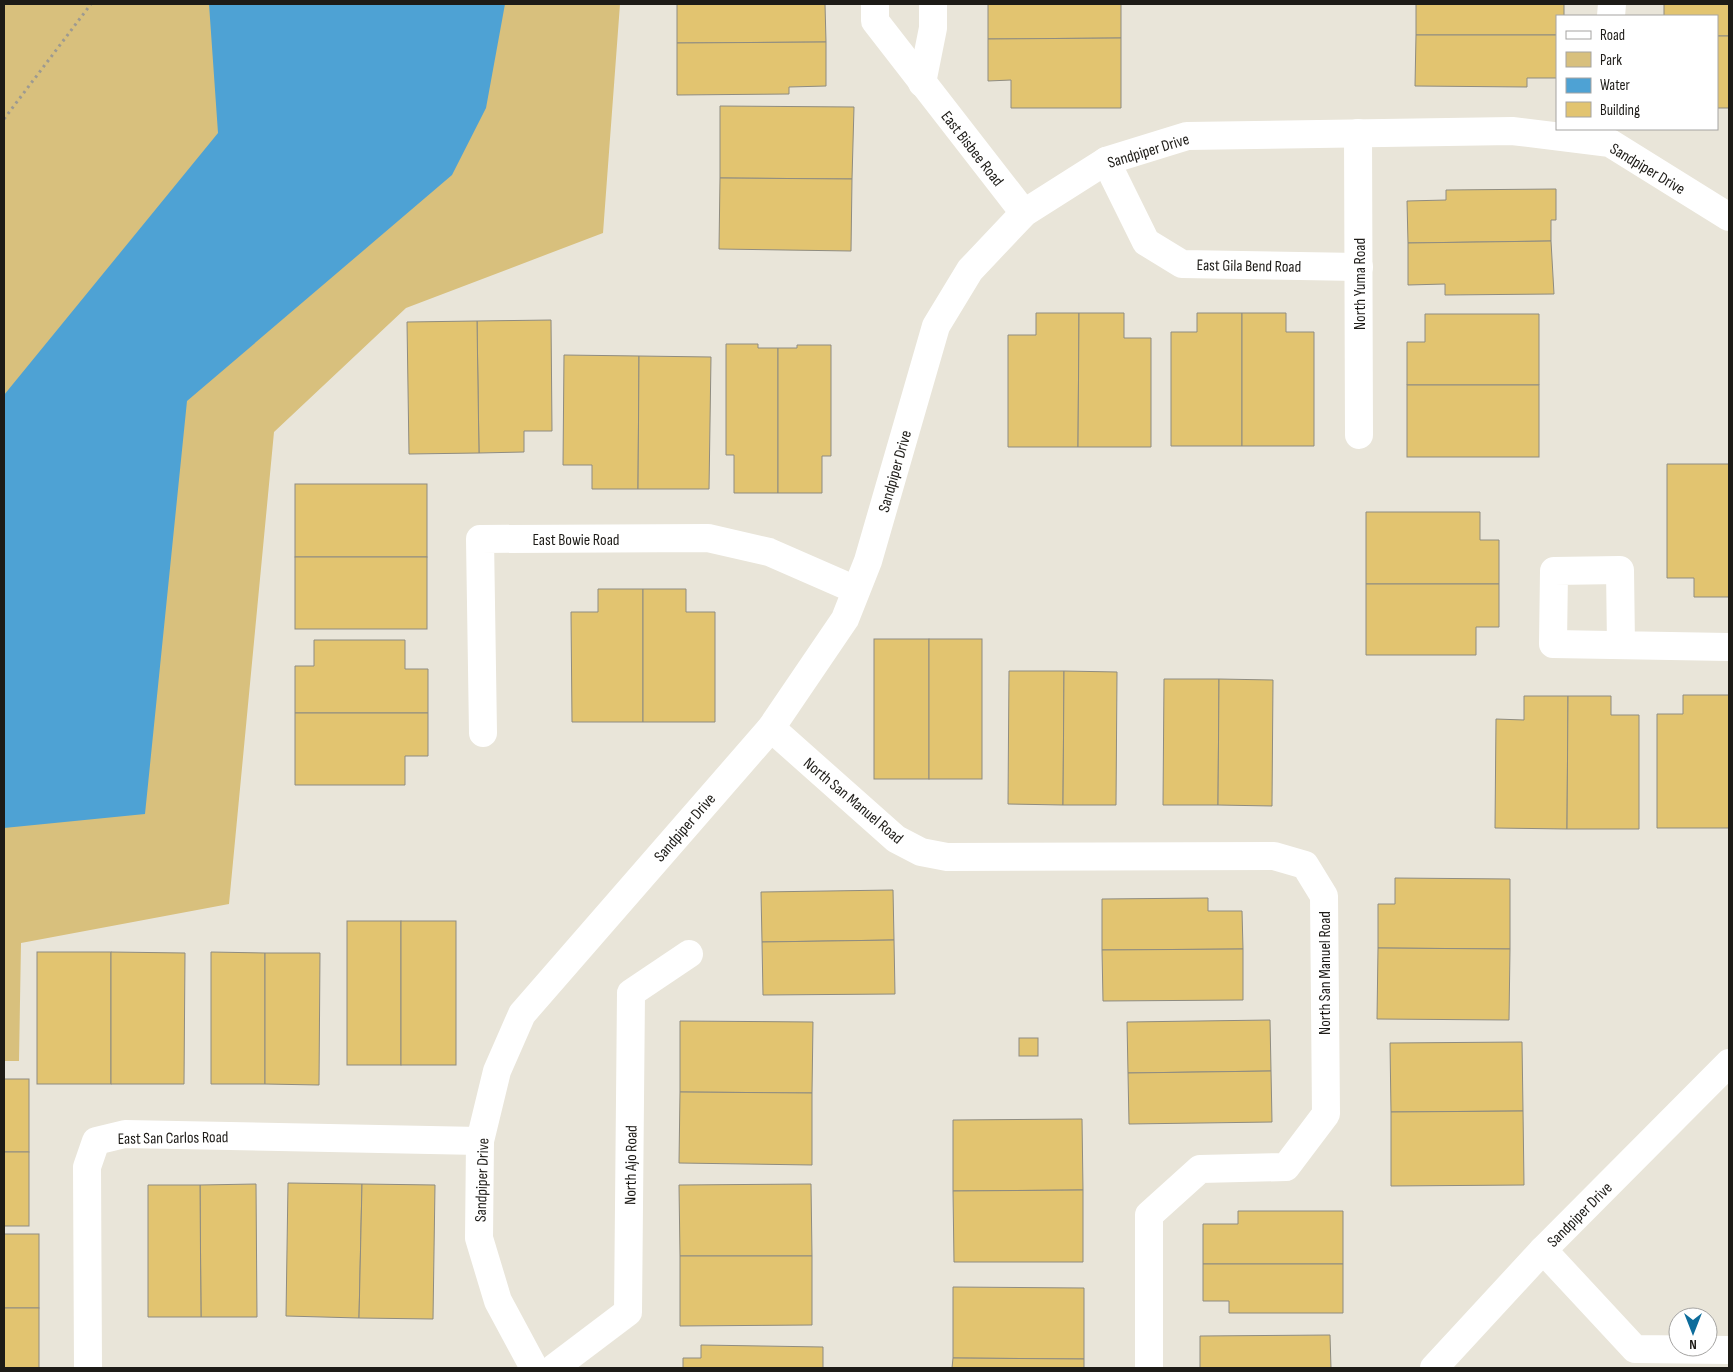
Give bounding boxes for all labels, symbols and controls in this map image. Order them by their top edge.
legend [1556,15,1718,130]
text: Road [1600,26,1625,45]
text: Park [1600,51,1622,70]
text: Water [1600,76,1631,95]
text: Building [1600,101,1640,120]
street label: East Bisbee Road [937,108,1007,190]
street label: Sandpiper Drive [1105,130,1192,173]
street label: Sandpiper Drive [1606,139,1688,199]
street label: North Yuma Road [1351,238,1370,330]
street label: East Gila Bend Road [1197,256,1301,277]
street label: Sandpiper Drive [875,428,916,515]
street label: East Bowie Road [533,531,619,550]
street label: North San Manuel Road [799,754,907,848]
street label: Sandpiper Drive [650,790,720,866]
street label: North San Manuel Road [1316,911,1335,1035]
street label: North Ajo Road [621,1125,642,1205]
street label: East San Carlos Road [117,1128,229,1149]
street label: Sandpiper Drive [472,1138,493,1222]
street label: Sandpiper Drive [1544,1179,1617,1252]
north arrow [1668,1307,1718,1357]
text: N [1689,1336,1697,1353]

